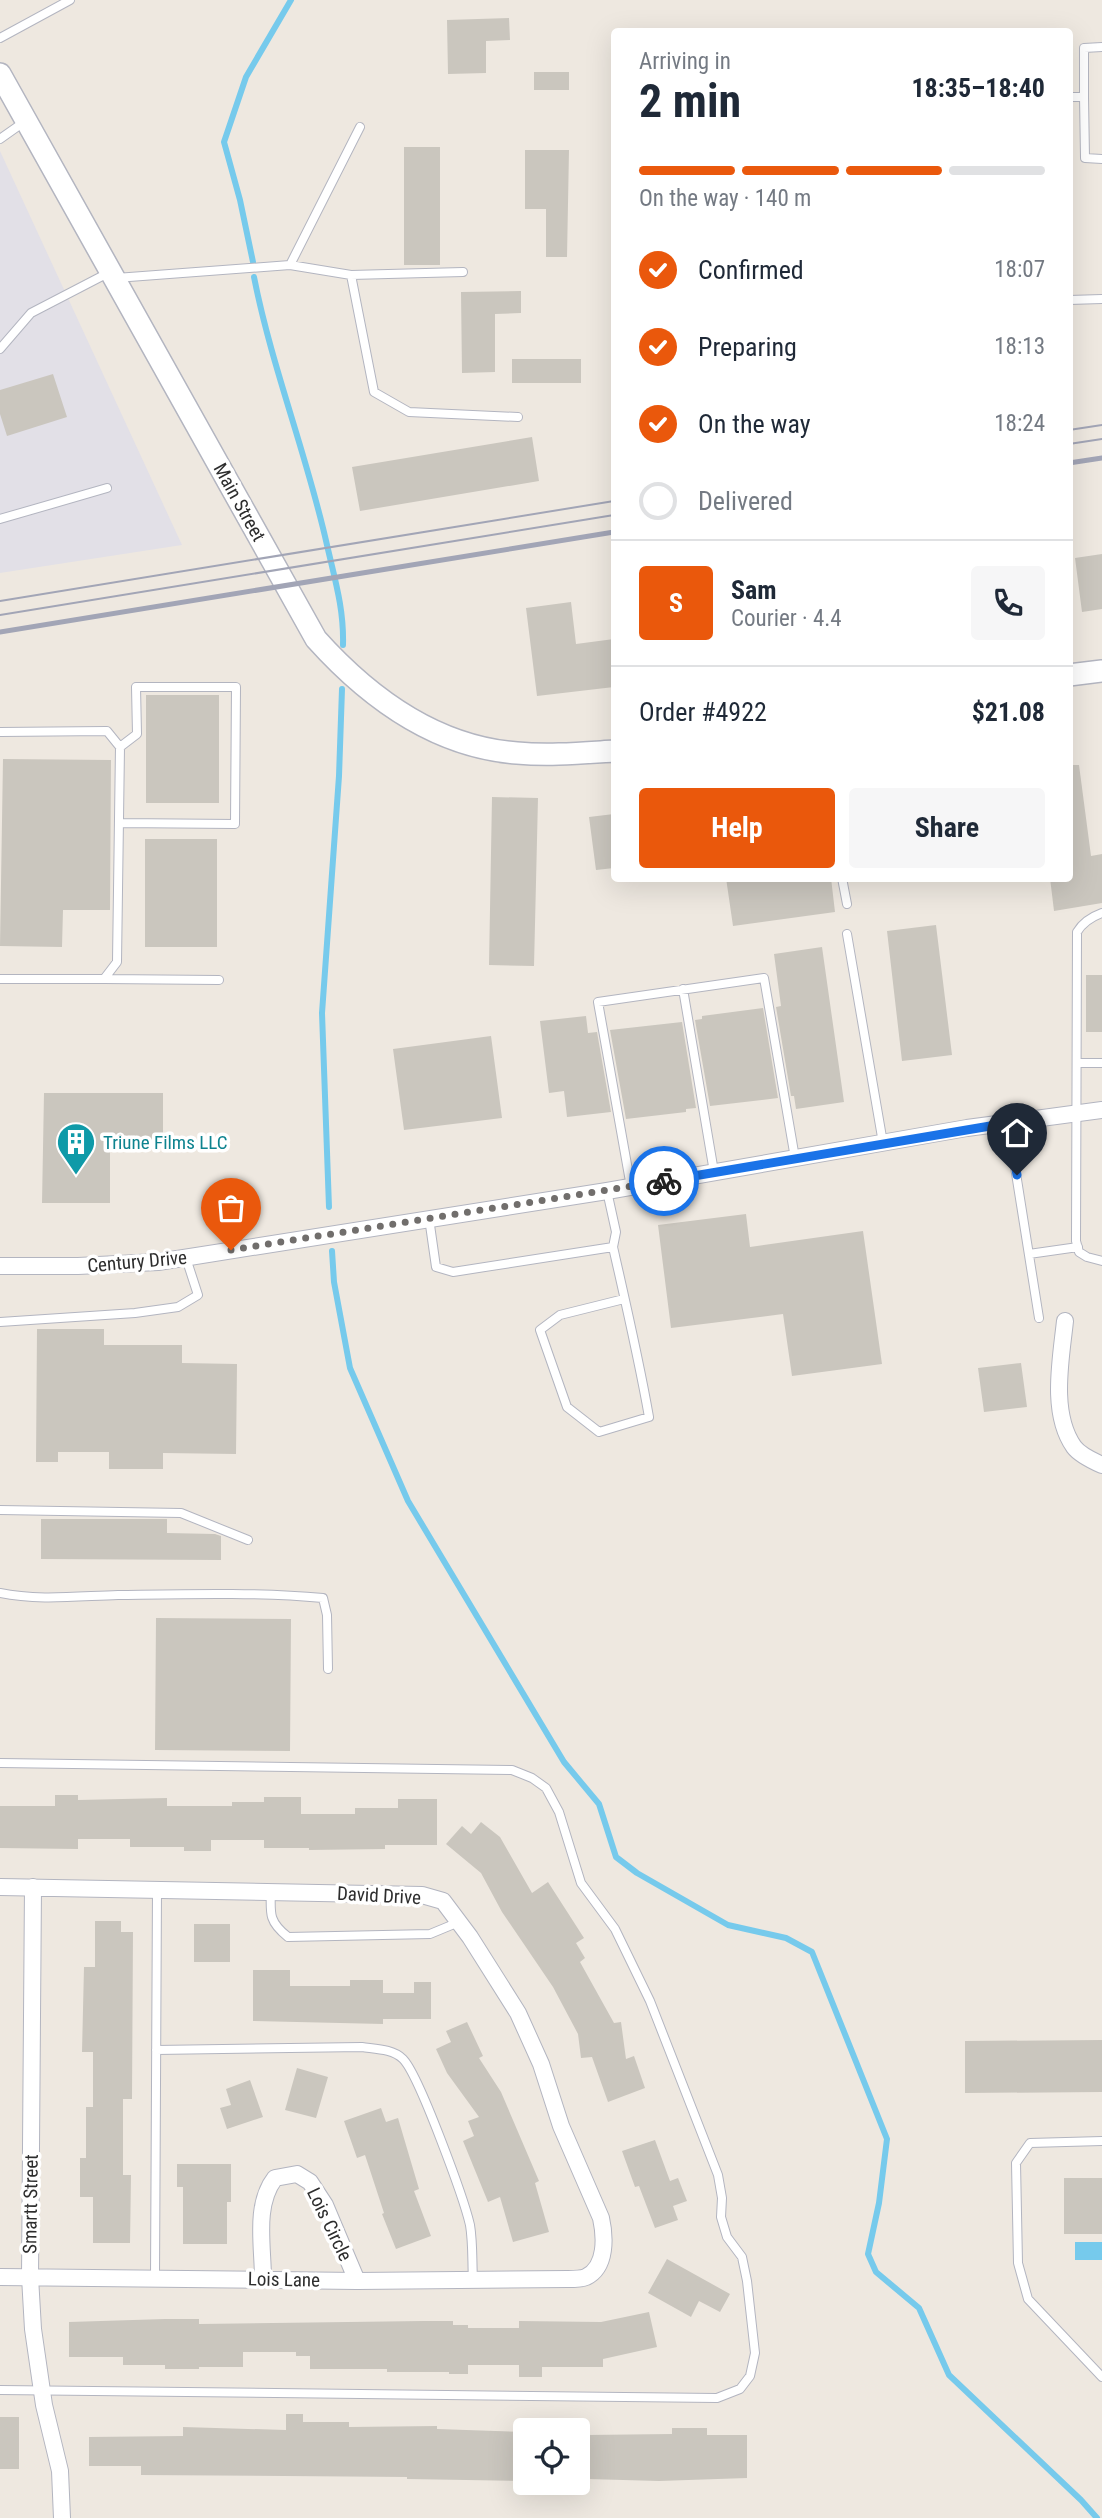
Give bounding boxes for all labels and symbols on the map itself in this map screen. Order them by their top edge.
street label: Main Street [209,459,270,545]
pin [987,1103,1047,1175]
building icon: Triune Films LLC [55,1121,97,1176]
place label: Triune Films LLC [103,1131,227,1154]
courier [629,1146,699,1216]
pin [201,1178,261,1250]
street label: Century Drive [86,1246,188,1277]
street label: David Drive [336,1882,422,1909]
street label: Smartt Street [18,2154,43,2254]
street label: Lois Circle [302,2184,357,2265]
street label: Lois Lane [248,2267,320,2292]

